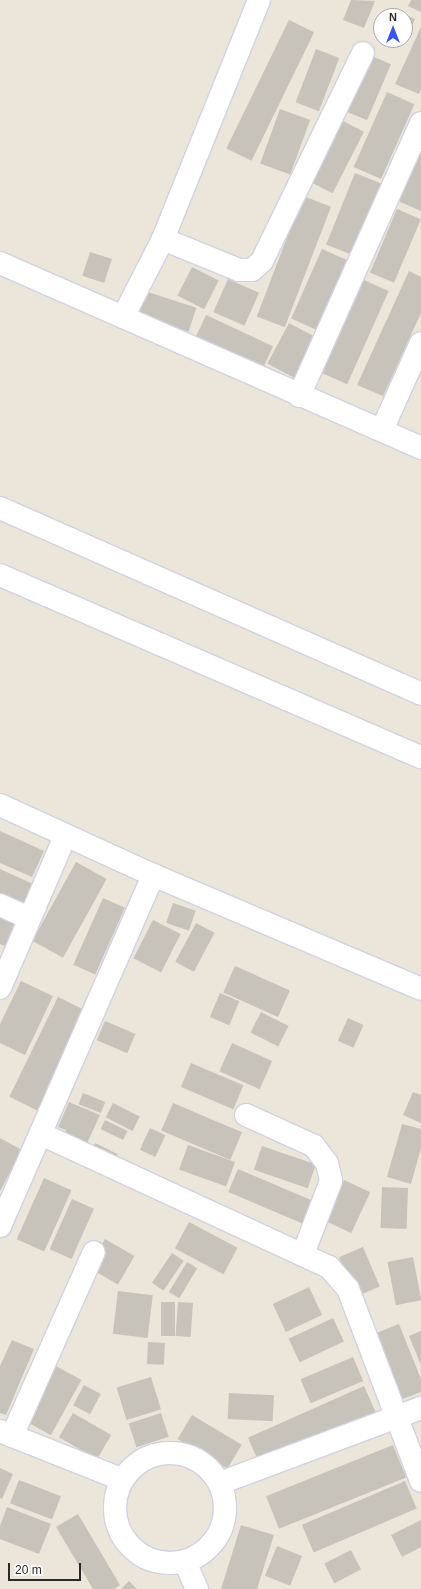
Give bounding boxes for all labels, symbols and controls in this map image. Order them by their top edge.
north arrow [373,8,413,48]
text: N [389,11,397,23]
scale bar [10,1555,83,1581]
text: 20 m [15,1563,42,1577]

